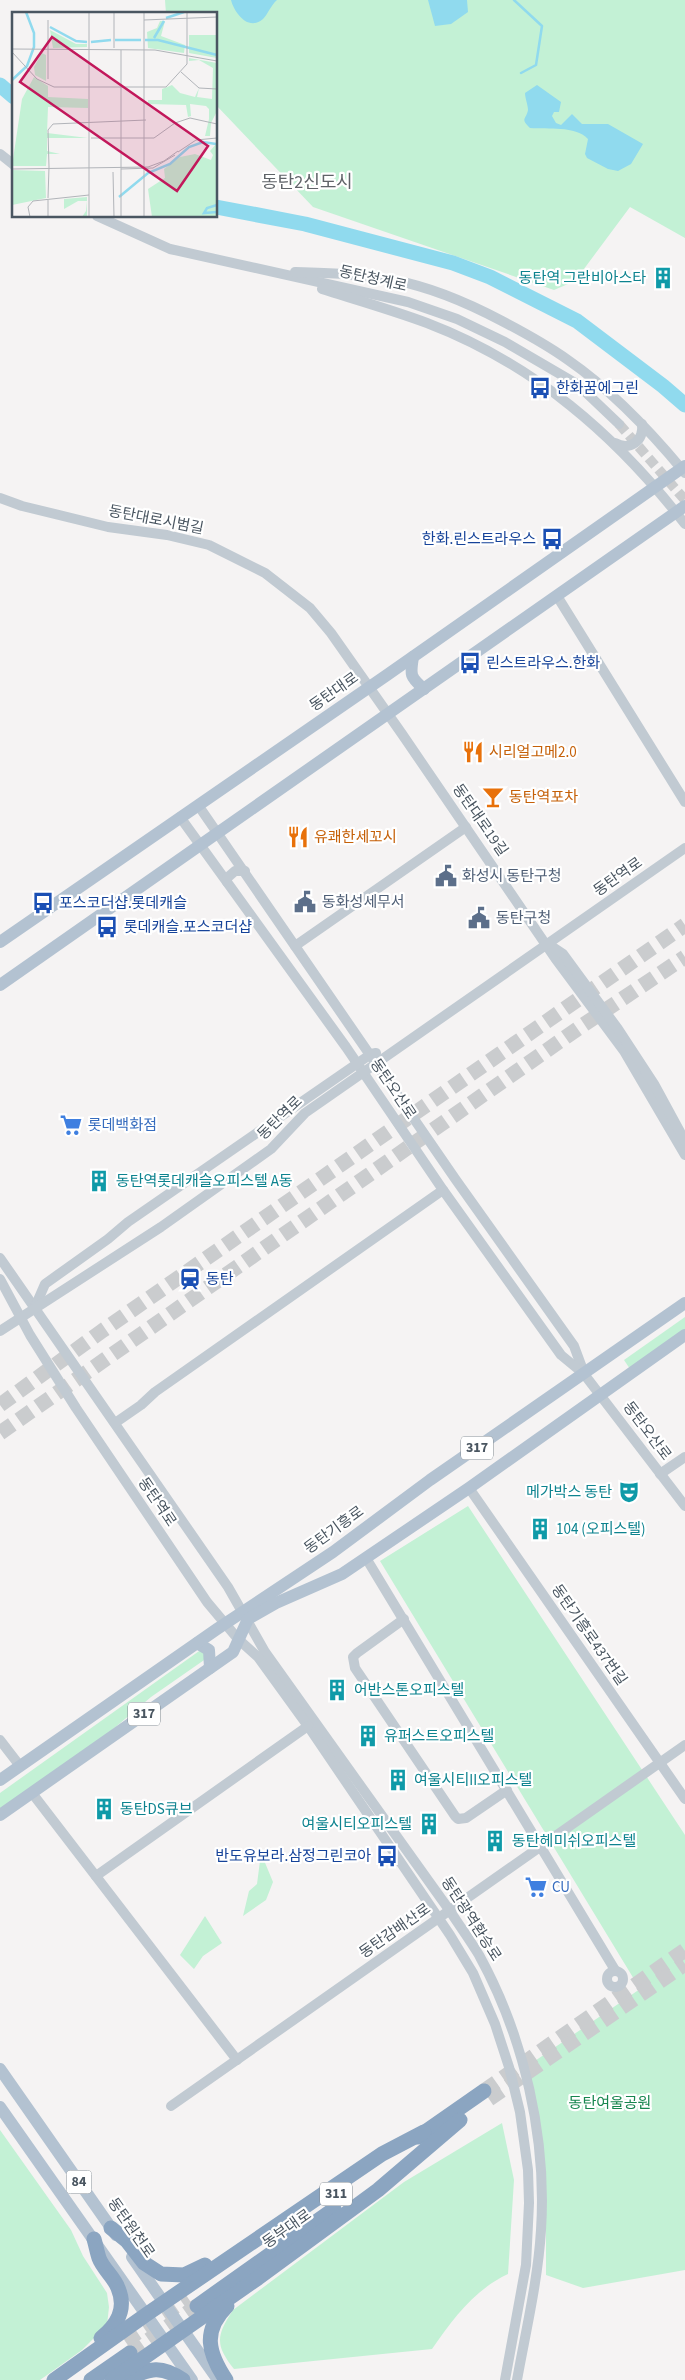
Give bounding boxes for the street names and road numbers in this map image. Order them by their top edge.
street label: 동탄청계로 [337,261,409,297]
street label: 동탄대로시범길 [107,500,205,540]
street label: 동탄대로 [305,668,363,716]
street label: 동탄대로19길 [447,780,513,860]
street label: 동탄역로 [589,853,647,901]
street label: 동탄오산로 [365,1055,421,1123]
street label: 동탄역로 [253,1091,307,1145]
street label: 동탄오산로 [618,1397,676,1465]
road number: 317 [461,1436,493,1460]
street label: 동탄역로 [133,1473,181,1531]
street label: 동탄기흥로 [300,1501,368,1559]
street label: 동탄기흥로437번길 [546,1580,632,1690]
road number: 317 [128,1702,160,1726]
street label: 동탄광역환승로 [436,1873,506,1965]
street label: 동탄감배산로 [355,1899,435,1963]
road number: 84 [66,2170,92,2194]
road number: 311 [320,2182,352,2206]
street label: 동탄원천로 [103,2194,159,2262]
street label: 동부대로 [258,2205,316,2253]

